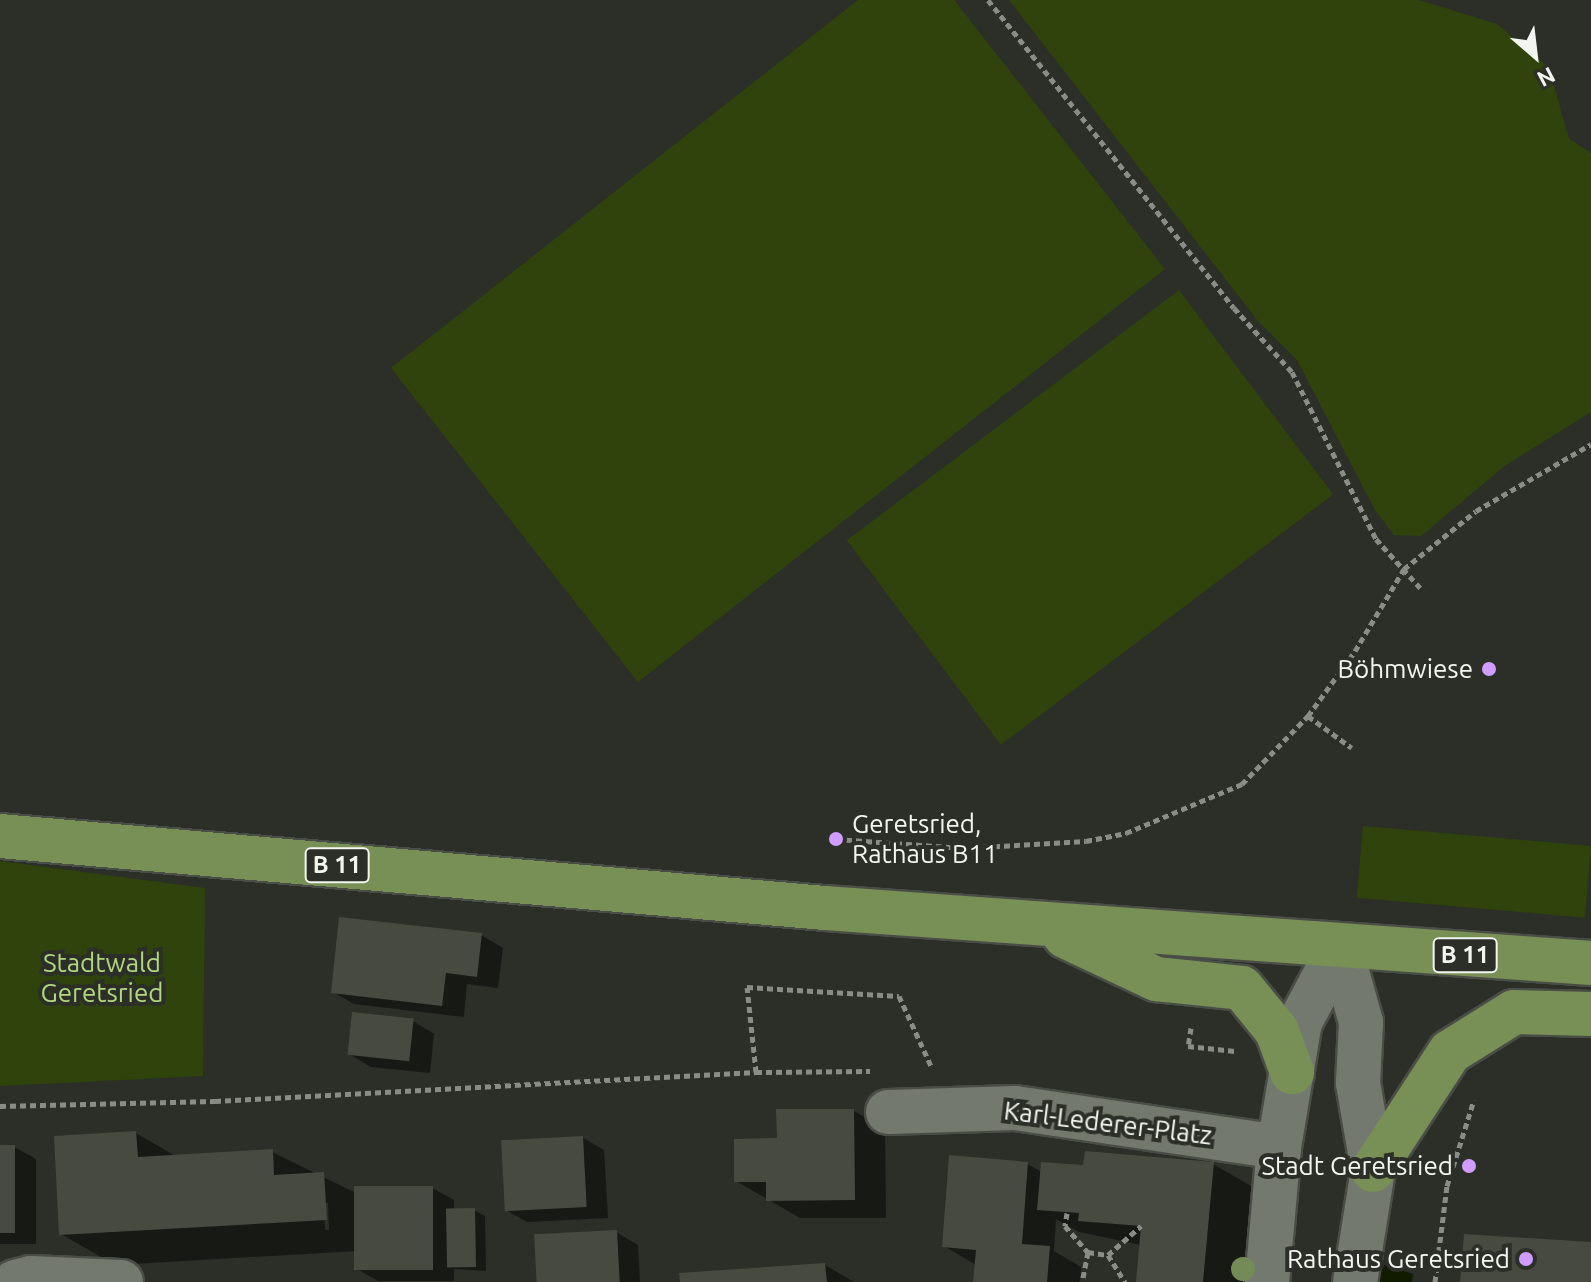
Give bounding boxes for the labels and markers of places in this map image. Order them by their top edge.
place label: Böhmwiese [1338,653,1473,685]
marker: Böhmwiese [1480,660,1498,678]
place label: Geretsried, Rathaus B11 [852,808,998,870]
marker: Geretsried, Rathaus B11 [827,830,845,848]
place label: Stadt Geretsried [1261,1150,1453,1182]
marker: Stadt Geretsried [1460,1157,1478,1175]
place label: Rathaus Geretsried [1287,1243,1510,1275]
marker: Rathaus Geretsried [1517,1250,1535,1268]

